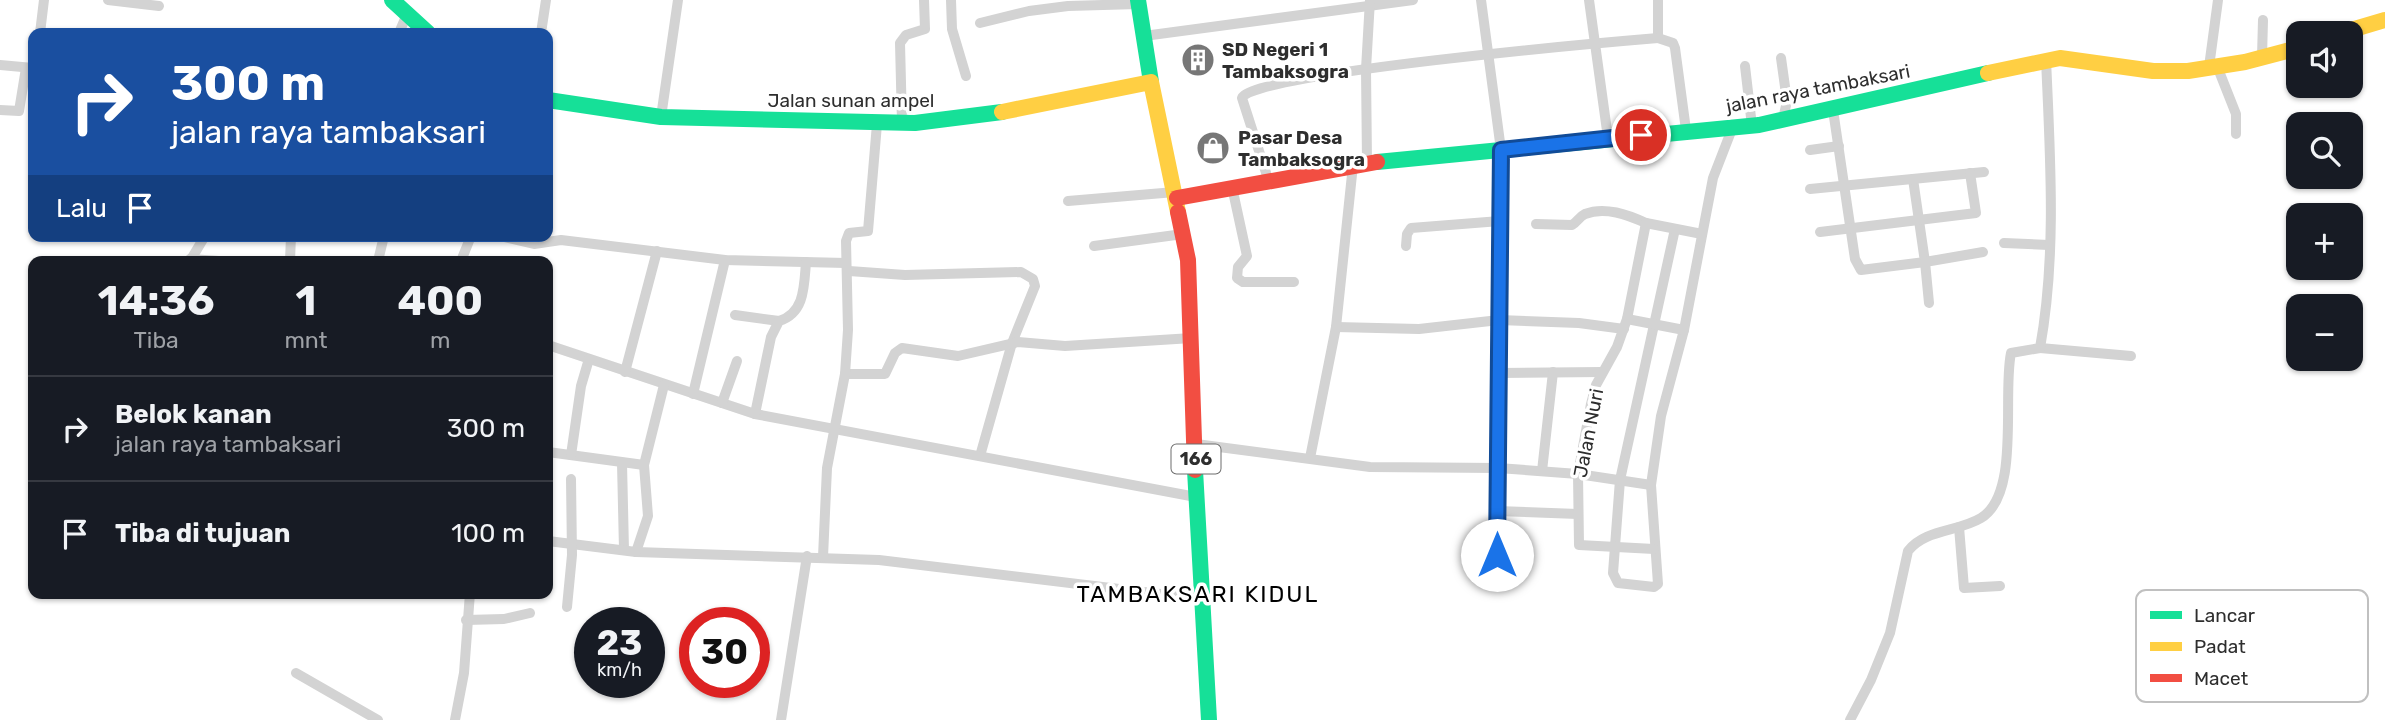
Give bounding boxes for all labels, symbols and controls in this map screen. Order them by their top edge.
map controls [2286,21,2363,371]
button: sound [2286,21,2363,98]
place label: SD Negeri 1 Tambaksogra [1222,38,1349,83]
building icon: SD Negeri 1 Tambaksogra [1179,41,1217,79]
text: 300 m [171,54,325,112]
icon: right [56,56,147,147]
street label: jalan raya tambaksari [1723,59,1912,118]
street label: Jalan sunan ampel [768,89,935,112]
pin [1611,105,1671,165]
button: search [2286,112,2363,189]
text: jalan raya tambaksari [171,113,486,151]
icon: arrive [1622,116,1660,154]
place label: Pasar Desa Tambaksogra [1238,126,1365,171]
shop icon: Pasar Desa Tambaksogra [1194,129,1232,167]
icon: arrive [121,189,159,227]
text: Lalu [56,193,107,224]
button: + [2286,203,2363,280]
text: 14:36 [98,276,215,326]
text: 1 [296,276,316,326]
text: 400 [397,276,483,326]
button: − [2286,294,2363,371]
text: Tiba [134,326,179,354]
text: mnt [284,326,328,354]
text: m [430,326,451,354]
street label: Jalan Nuri [1569,387,1608,480]
text: Belok kanan [115,399,272,430]
icon: right [56,410,94,448]
text: 300 m [447,413,525,444]
text: jalan raya tambaksari [115,430,341,458]
road number: 166 [1172,444,1220,474]
icon: arrive [56,515,94,553]
text: Tiba di tujuan [115,518,290,549]
text: 100 m [451,518,525,549]
position arrow [1460,518,1534,592]
district label: TAMBAKSARI KIDUL [1077,580,1319,608]
legend [2136,590,2368,702]
text: Lancar [2194,604,2256,627]
speed limit sign: 30 [679,607,770,698]
text: 23 [597,622,642,664]
text: Padat [2194,635,2246,658]
text: km/h [597,659,642,681]
text: Macet [2194,667,2249,690]

